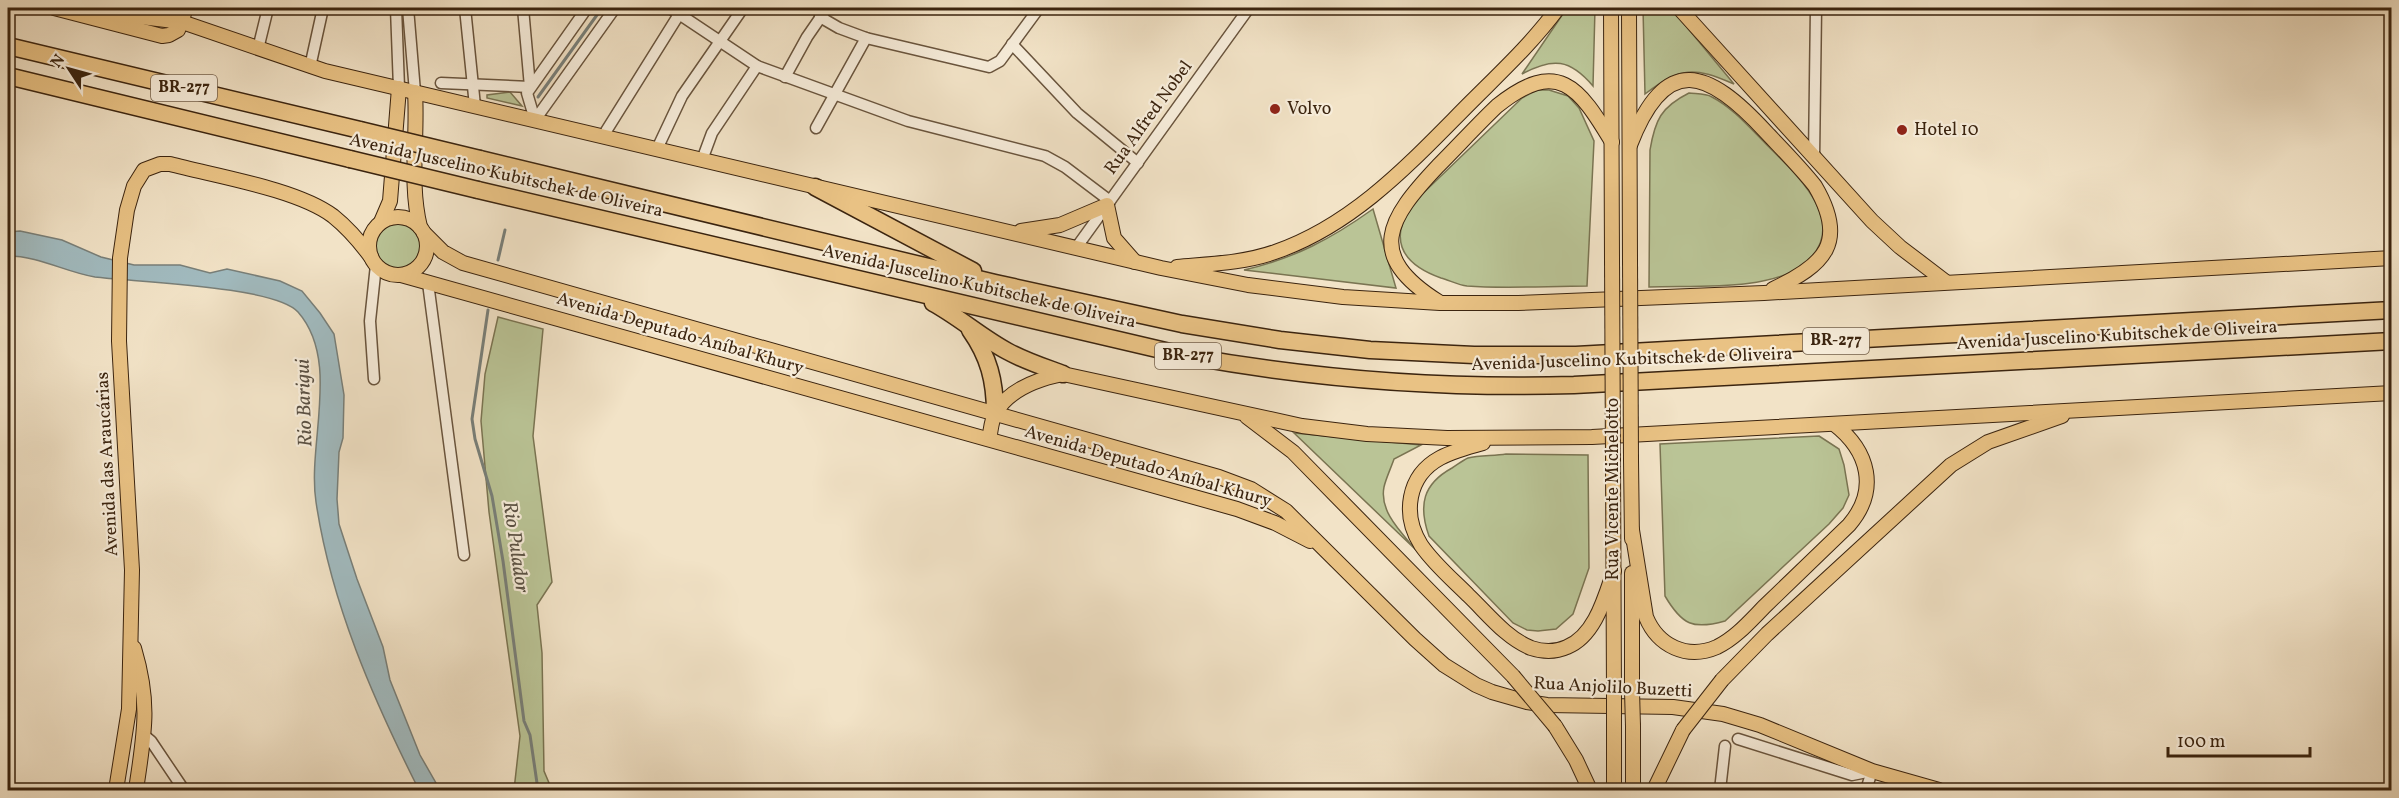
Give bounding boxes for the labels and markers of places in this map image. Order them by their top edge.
place label: Volvo [1287,97,1331,122]
marker: Volvo [1268,102,1282,116]
place label: Hotel 10 [1914,118,1979,143]
marker: Hotel 10 [1895,123,1909,137]

